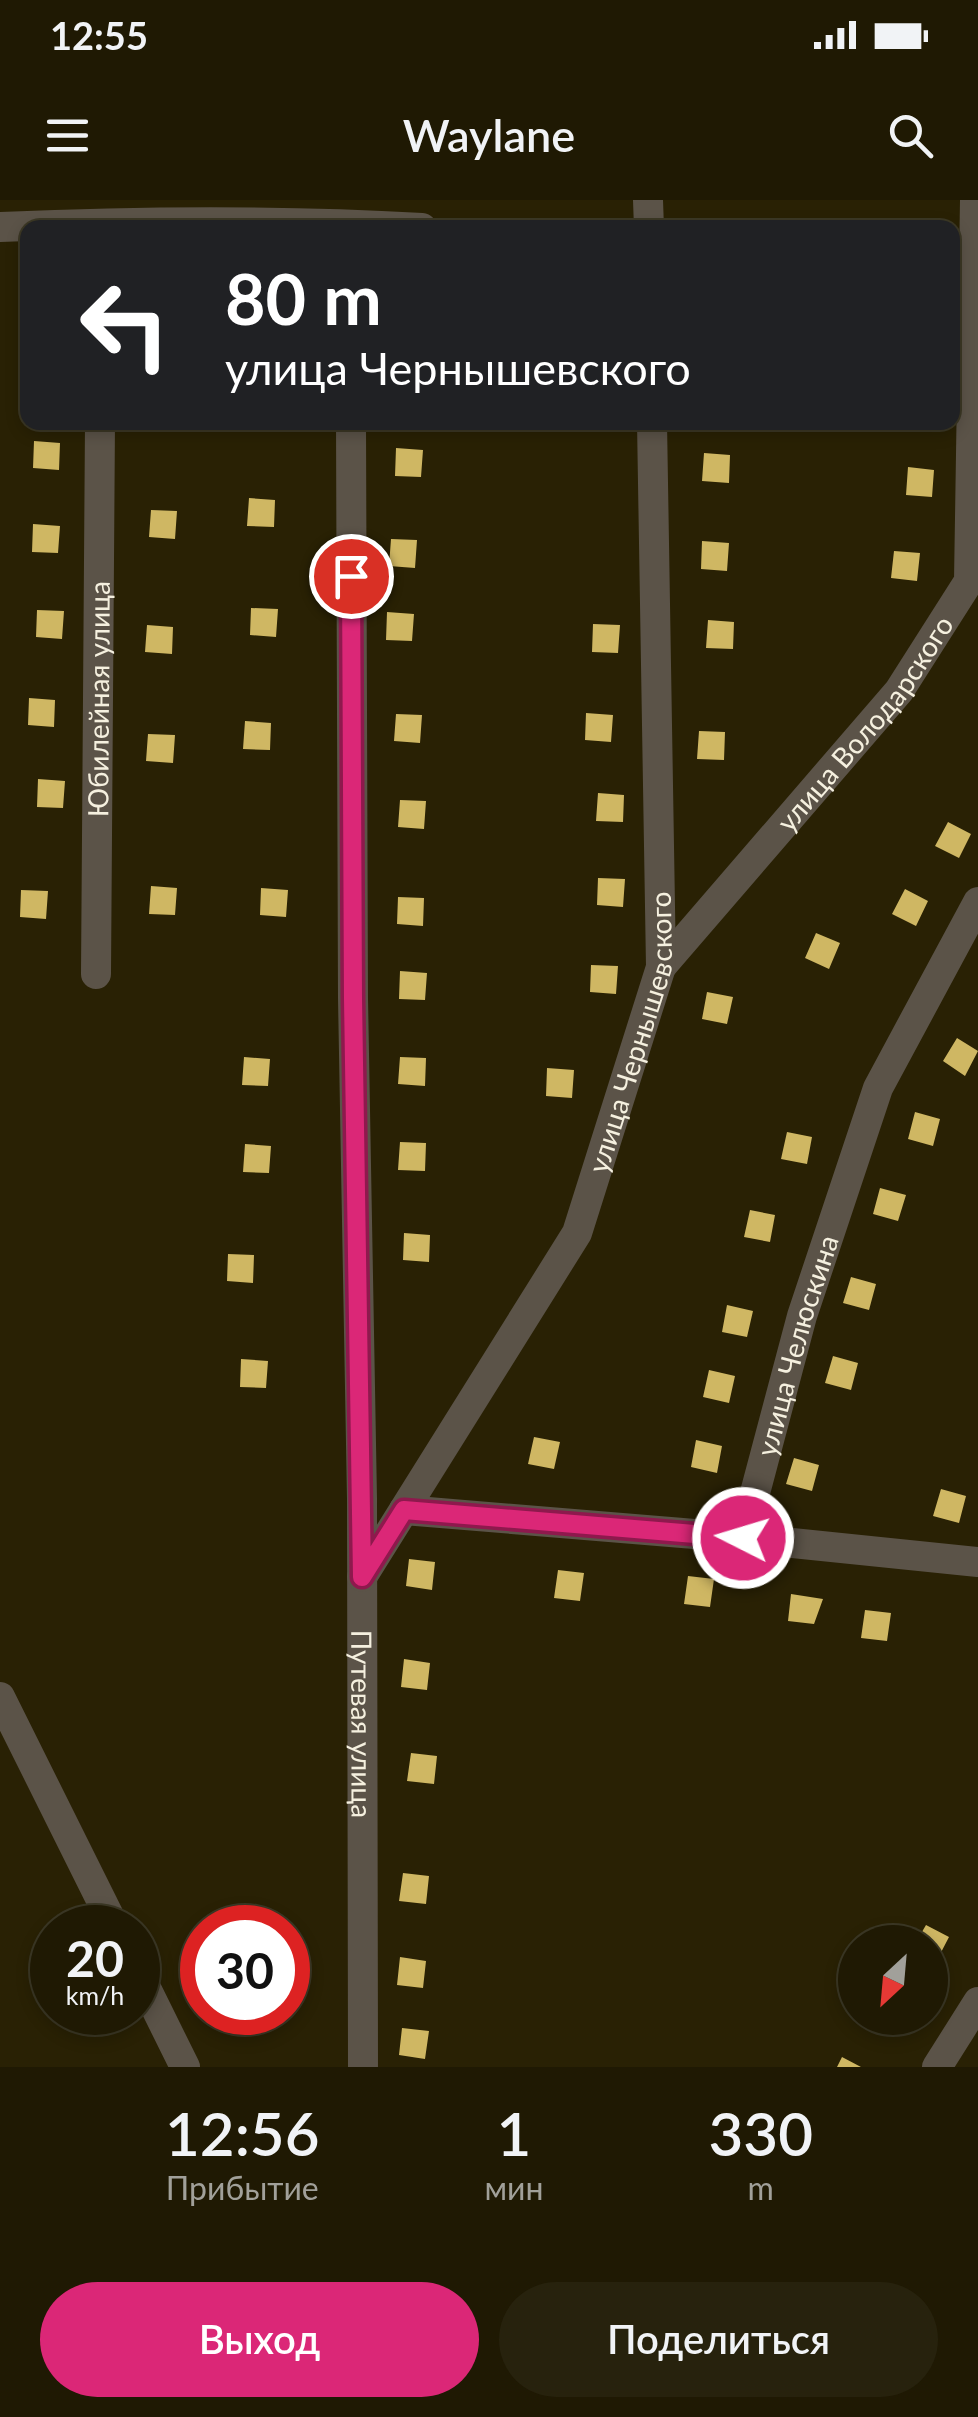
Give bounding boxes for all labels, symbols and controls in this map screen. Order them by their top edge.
text: 12:55 [50,12,148,58]
icon: menu [40,108,95,163]
text: Waylane [403,108,575,162]
icon: search [883,108,938,163]
text: 80 m [225,256,382,340]
icon: left [60,260,190,390]
text: улица Чернышевского [225,341,691,395]
pin [309,534,394,619]
icon: arrive [324,549,379,604]
street label: Юбилейная улица [80,581,116,817]
street label: улица Володарского [769,609,960,838]
street label: улица Чернышевского [580,891,679,1177]
street label: улица Челюскина [749,1231,845,1460]
position arrow [691,1486,795,1590]
street label: Путевая улица [345,1630,380,1818]
speed limit sign: 30 [180,1905,310,2035]
north arrow [838,1925,948,2035]
map controls [838,1925,948,2035]
text: 20 [66,1928,124,1988]
text: km/h [66,1980,124,2010]
text: 12:56 [165,2097,319,2169]
text: 1 [497,2097,531,2169]
text: 330 [709,2097,813,2169]
text: Прибытие [166,2168,319,2207]
text: мин [485,2168,544,2207]
text: m [748,2168,774,2207]
button: Выход [40,2282,479,2397]
button: Поделиться [499,2282,938,2397]

